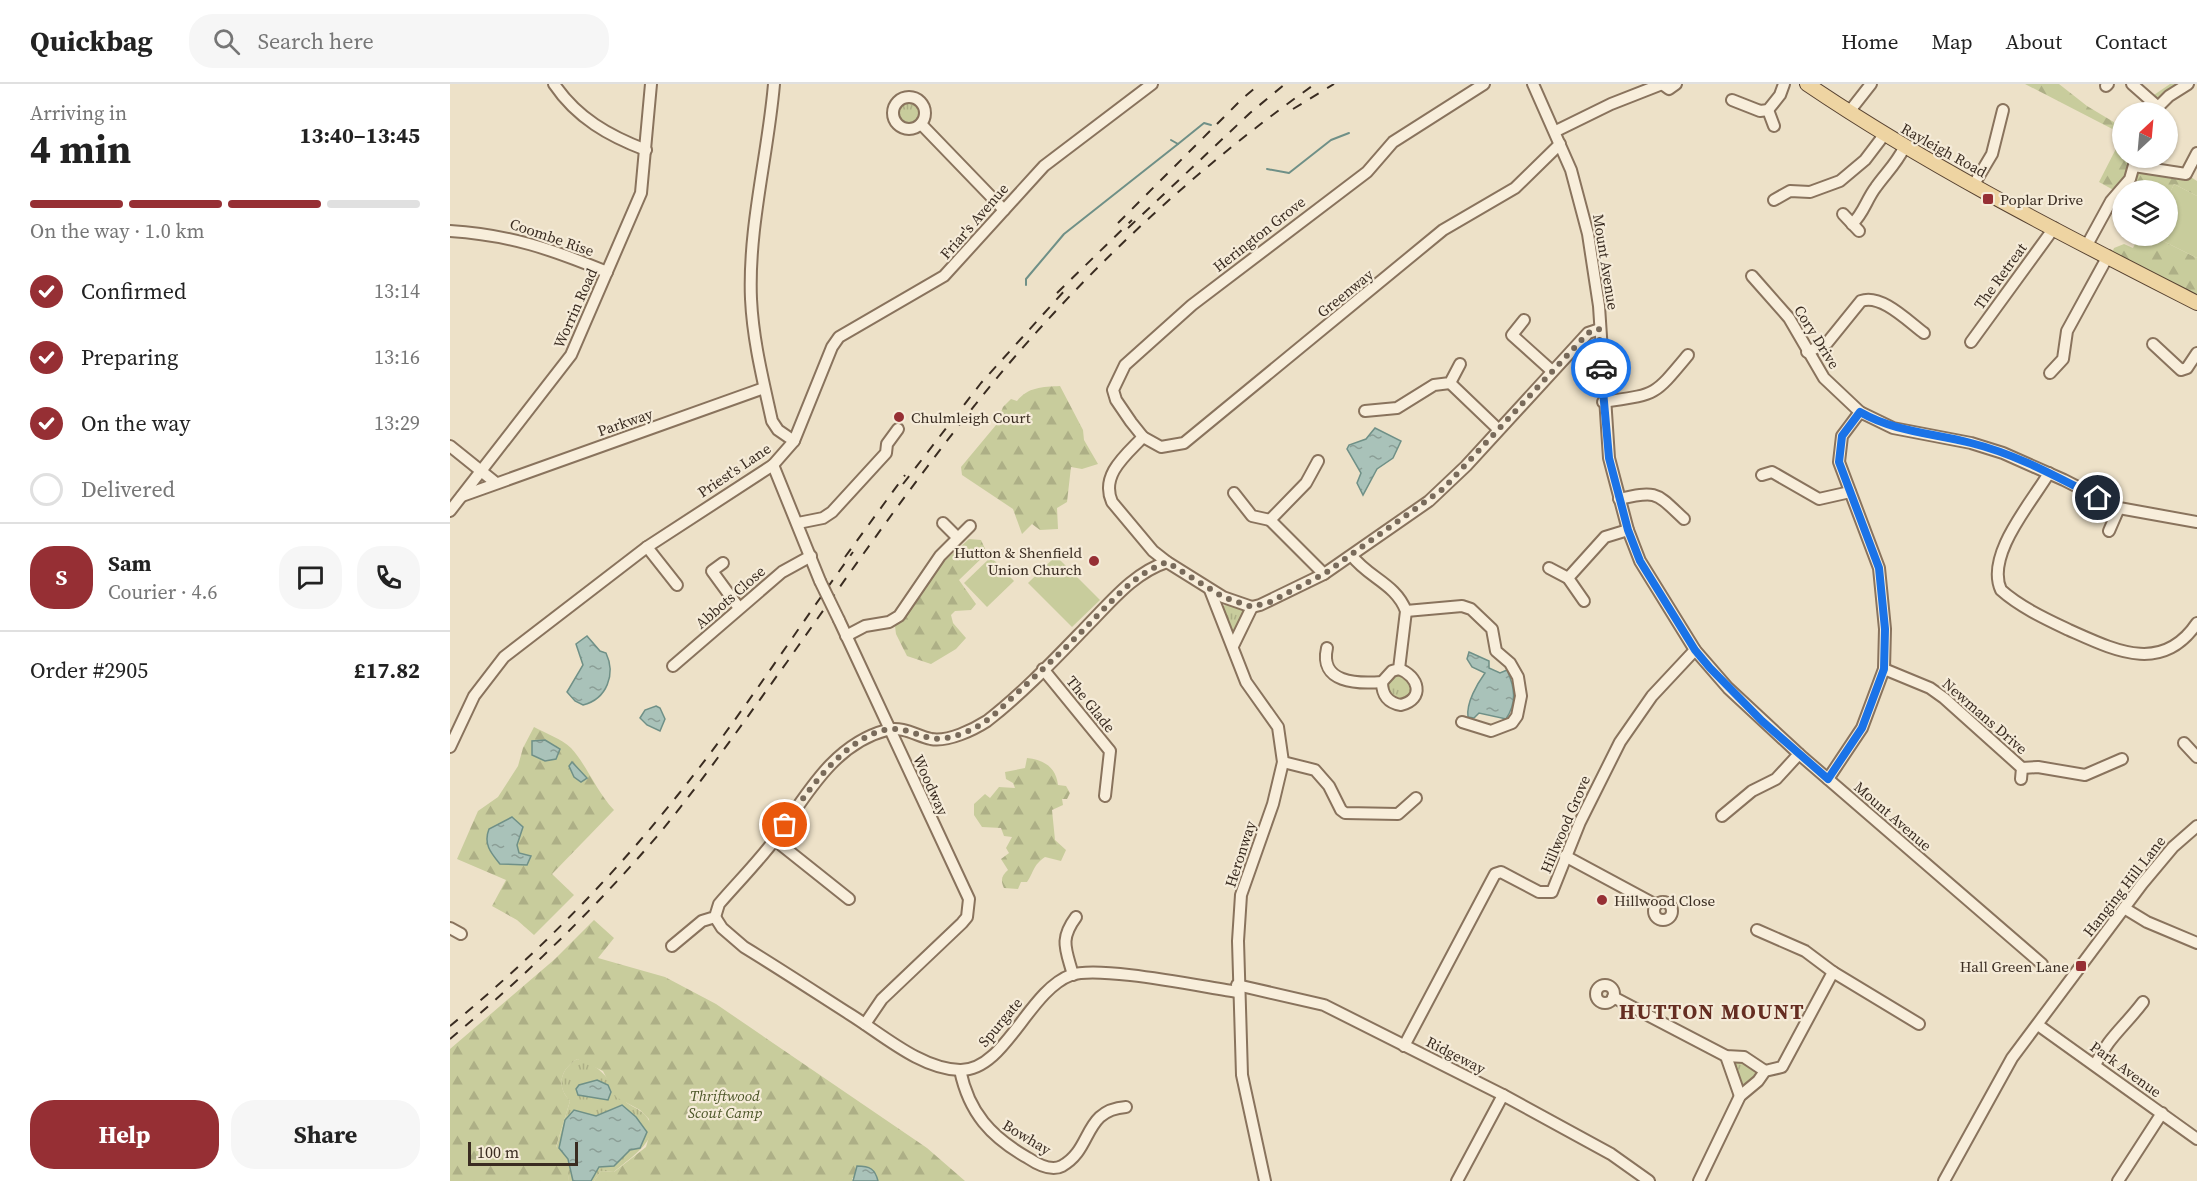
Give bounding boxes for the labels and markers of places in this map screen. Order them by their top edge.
place label: Poplar Drive [2000,189,2083,210]
marker: Poplar Drive [1981,192,1995,206]
place label: Chulmleigh Court [911,407,1031,428]
marker: Chulmleigh Court [892,410,906,424]
pin [2072,472,2123,523]
place label: Hutton & Shenfield Union Church [954,542,1082,580]
marker: Hutton & Shenfield Union Church [1087,554,1101,568]
pin [759,799,810,850]
place label: Hillwood Close [1614,890,1715,911]
marker: Hillwood Close [1595,893,1609,907]
place label: Hall Green Lane [1960,956,2069,977]
marker: Hall Green Lane [2074,959,2088,973]

